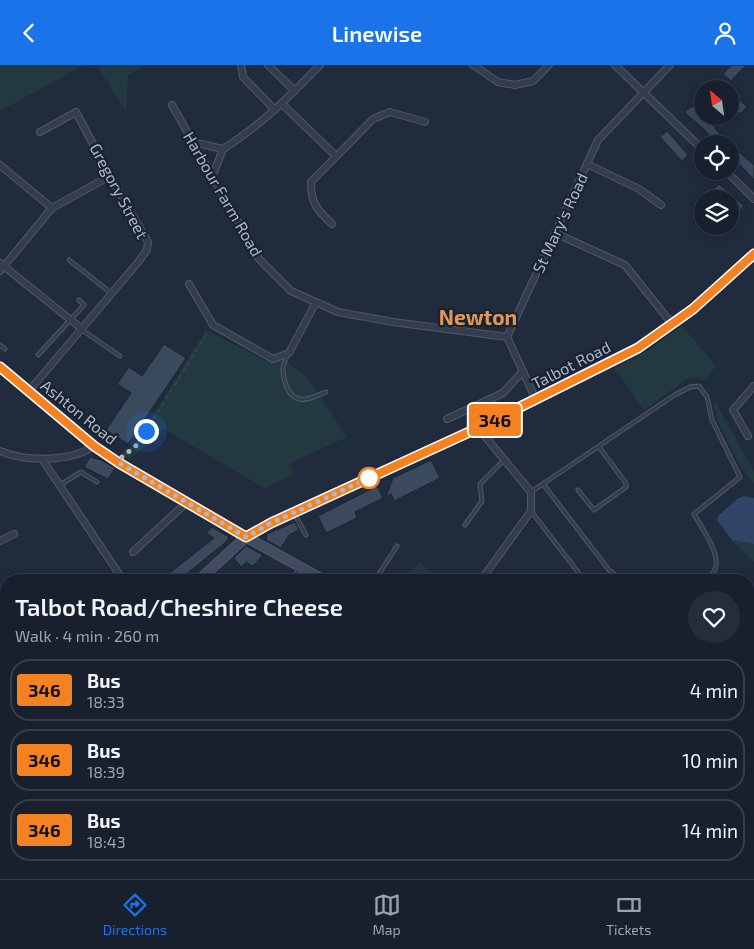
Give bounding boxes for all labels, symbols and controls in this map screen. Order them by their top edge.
icon: back [15,19,43,47]
icon: person [711,19,739,47]
text: Linewise [332,20,422,46]
north arrow [694,80,739,125]
map controls [694,80,739,235]
street label: Harbour Farm Road [180,128,267,259]
button: locate [694,135,739,180]
street label: Gregory Street [86,140,153,242]
street label: St Mary's Road [528,170,591,276]
button: layers [694,190,739,235]
district label: Newton [439,304,517,329]
street label: Talbot Road [528,337,613,393]
street label: Ashton Road [37,375,121,448]
line badge: 346 [466,404,524,436]
text: 346 [479,409,511,431]
your location [134,419,159,444]
unlabelled marker [358,467,380,489]
button: heart [688,591,740,643]
text: Talbot Road/Cheshire Cheese [15,592,343,621]
text: Walk · 4 min · 260 m [15,626,159,645]
text: Bus [87,669,121,692]
text: 346 [28,679,61,701]
text: 4 min [690,679,738,702]
text: 18:33 [87,692,125,711]
text: Bus [87,739,121,762]
text: 346 [28,749,61,771]
text: 10 min [682,749,738,772]
text: 18:39 [87,762,125,781]
text: Bus [87,809,121,832]
text: 346 [28,819,61,841]
text: 14 min [682,819,738,842]
text: 18:43 [87,832,126,851]
tab: Directions [103,891,167,938]
tab: Map [373,891,401,938]
tab: Tickets [606,891,651,938]

